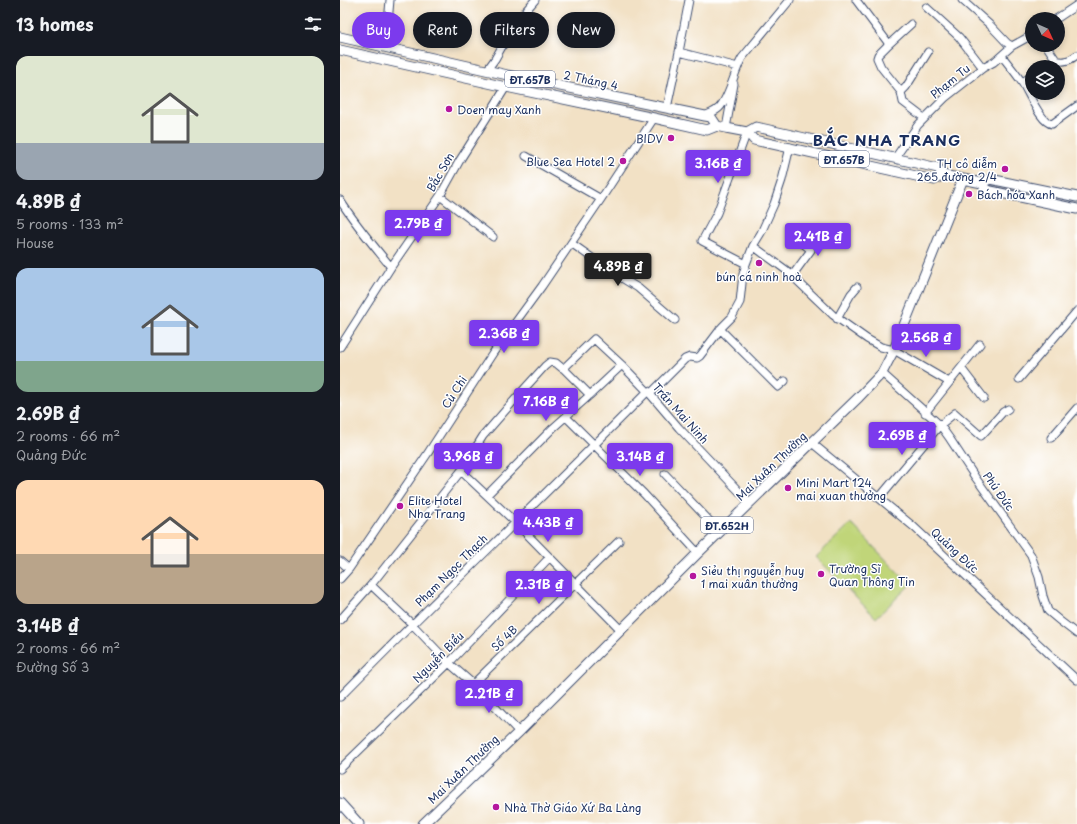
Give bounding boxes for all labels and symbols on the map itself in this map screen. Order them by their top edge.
north arrow [1025,12,1065,52]
street label: Phạm Tu [927,60,973,102]
street label: 2 Tháng 4 [562,66,620,94]
road number: ĐT.657B [505,71,555,87]
place label: Doen may Xanh [457,101,541,118]
marker: Doen may Xanh [444,104,454,114]
district label: BẮC NHA TRANG [813,126,961,151]
place label: BIDV [636,130,663,147]
marker: BIDV [666,133,676,143]
street label: Bắc Sơn [422,149,458,195]
pin: 3.16B ₫ [681,150,755,184]
road number: ĐT.657B [819,151,869,167]
place label: Blue Sea Hotel 2 [526,153,615,170]
place label: TH cô diễm 265 đường 2/4 [917,155,997,185]
marker: Blue Sea Hotel 2 [618,156,628,166]
marker: TH cô diễm 265 đường 2/4 [1000,164,1010,174]
place label: Bách hóa Xanh [977,186,1055,203]
marker: Bách hóa Xanh [964,189,974,199]
pin: 2.79B ₫ [381,210,455,244]
pin: 2.41B ₫ [781,223,855,257]
pin: 4.89B ₫ [581,253,655,287]
marker: bún cá ninh hoà [754,258,764,268]
place label: bún cá ninh hoà [716,268,802,285]
pin: 2.36B ₫ [467,320,541,354]
pin: 2.56B ₫ [889,324,963,358]
street label: Củ Chi [437,372,471,412]
street label: Trần Mai Ninh [649,379,713,447]
pin: 7.16B ₫ [509,388,583,422]
pin: 2.69B ₫ [865,422,939,456]
street label: Mai Xuân Thưởng [732,428,810,504]
pin: 3.96B ₫ [431,443,505,477]
pin: 3.14B ₫ [603,443,677,477]
street label: Phú Đức [979,468,1019,514]
place label: Mini Mart 124 mai xuan thưởng [796,474,886,504]
marker: Mini Mart 124 mai xuan thưởng [783,483,793,493]
place label: Elite Hotel Nha Trang [408,492,465,522]
marker: Elite Hotel Nha Trang [395,501,405,511]
pin: 4.43B ₫ [511,509,585,543]
road number: ĐT.652H [701,517,753,533]
street label: Quảng Đức [927,523,983,577]
street label: Phạm Ngọc Thạch [411,530,491,610]
place label: Trường Sĩ Quan Thông Tin [829,560,915,590]
place label: Siẻu thị nguyễn huy 1 mai xuân thưởng [701,562,804,592]
marker: Trường Sĩ Quan Thông Tin [816,569,826,579]
pin: 2.31B ₫ [502,571,576,605]
marker: Siẻu thị nguyễn huy 1 mai xuân thưởng [688,571,698,581]
street label: Số 4B [487,621,521,655]
street label: Nguyễn Biểu [409,628,467,686]
pin: 2.21B ₫ [452,680,526,714]
street label: Mai Xuân Thưởng [424,731,502,807]
place label: Nhà Thờ Giáo Xứ Ba Làng [504,799,641,816]
marker: Nhà Thờ Giáo Xứ Ba Làng [491,802,501,812]

